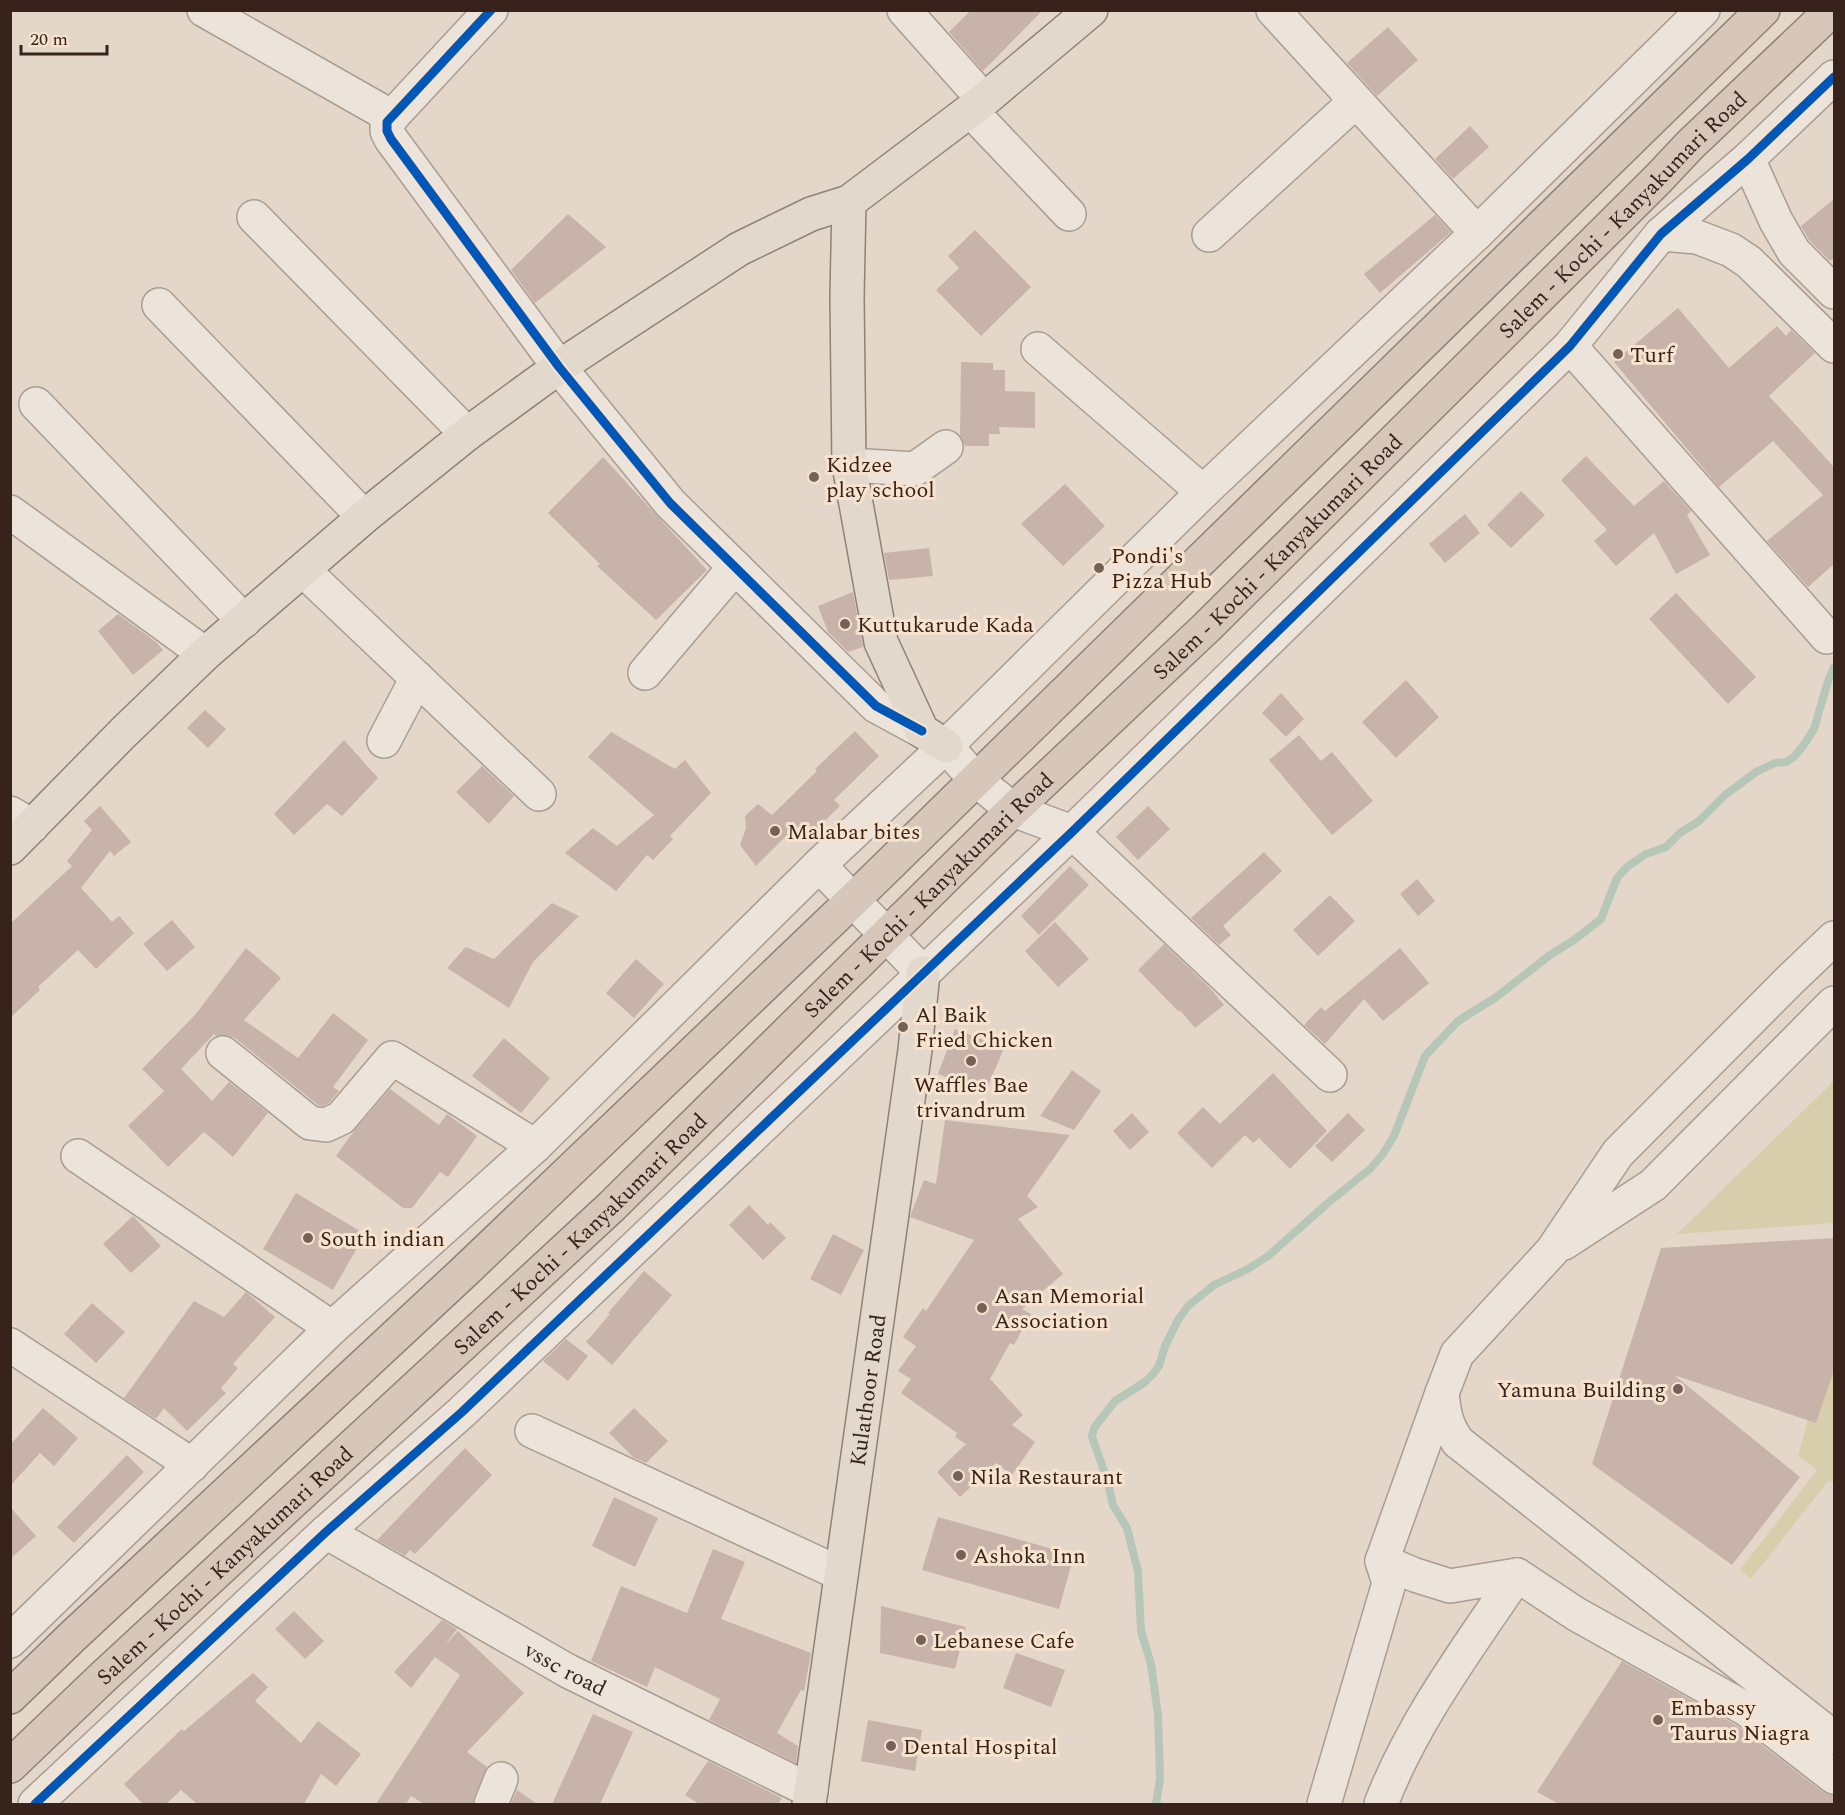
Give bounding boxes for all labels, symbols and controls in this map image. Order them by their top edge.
scale bar [21,18,106,56]
text: 20 m [30,26,68,53]
street label: Salem - Kochi - Kanyakumari Road [1491,84,1755,347]
place label: Turf [1630,339,1675,372]
marker: Turf [1611,347,1625,361]
street label: Salem - Kochi - Kanyakumari Road [1146,427,1411,688]
place label: Kidzee play school [826,449,935,507]
marker: Kidzee play school [807,470,821,484]
place label: Pondi's Pizza Hub [1111,540,1212,598]
marker: Pondi's Pizza Hub [1092,561,1106,575]
place label: Kuttukarude Kada [857,609,1034,642]
marker: Kuttukarude Kada [838,617,852,631]
street label: Salem - Kochi - Kanyakumari Road [796,765,1062,1026]
place label: Malabar bites [787,816,920,849]
marker: Malabar bites [768,824,782,838]
place label: Al Baik Fried Chicken [915,999,1053,1057]
marker: Al Baik Fried Chicken [896,1020,910,1034]
marker: Waffles Bae trivandrum [964,1054,978,1068]
place label: Waffles Bae trivandrum [914,1069,1028,1127]
street label: Salem - Kochi - Kanyakumari Road [446,1106,715,1363]
place label: South indian [320,1223,445,1256]
marker: South indian [301,1231,315,1245]
place label: Asan Memorial Association [994,1280,1144,1338]
marker: Asan Memorial Association [975,1301,989,1315]
street label: Kulathoor Road [842,1312,896,1468]
place label: Yamuna Building [1497,1374,1666,1407]
marker: Yamuna Building [1671,1382,1685,1396]
street label: Salem - Kochi - Kanyakumari Road [90,1438,361,1693]
place label: Nila Restaurant [970,1461,1123,1494]
marker: Nila Restaurant [951,1469,965,1483]
place label: Ashoka Inn [973,1540,1086,1573]
marker: Ashoka Inn [954,1548,968,1562]
place label: Lebanese Cafe [933,1625,1075,1658]
marker: Lebanese Cafe [914,1633,928,1647]
street label: vssc road [517,1634,612,1706]
place label: Embassy Taurus Niagra [1670,1692,1810,1750]
marker: Embassy Taurus Niagra [1651,1713,1665,1727]
place label: Dental Hospital [903,1731,1057,1764]
marker: Dental Hospital [884,1739,898,1753]

